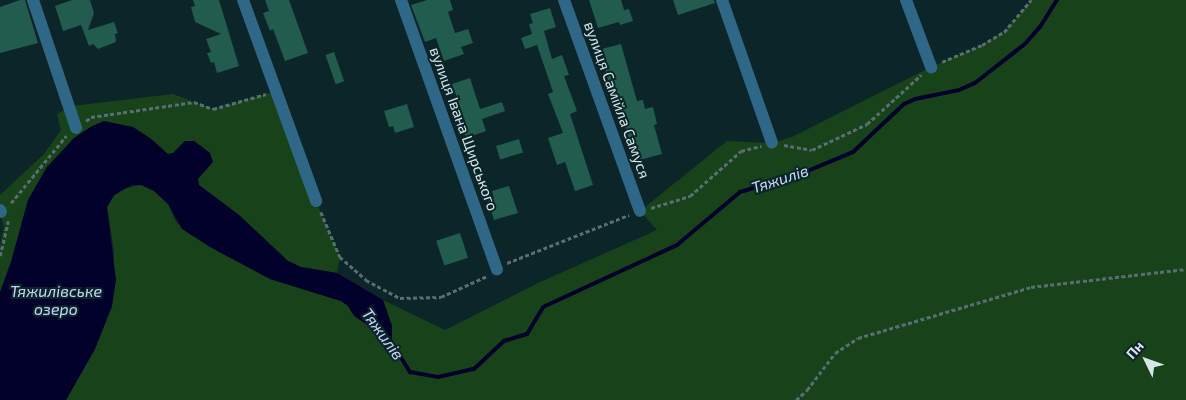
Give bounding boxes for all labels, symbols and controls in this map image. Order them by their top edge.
street label: вулиця Самійла Самуся [580,19,654,181]
street label: вулиця Івана Щирського [426,45,502,213]
water label: Тяжилів [749,161,811,197]
water label: Тяжилівське озеро [10,281,102,319]
water label: Тяжилів [358,304,408,364]
north arrow [1121,335,1171,385]
text: Пн [1122,337,1147,362]

